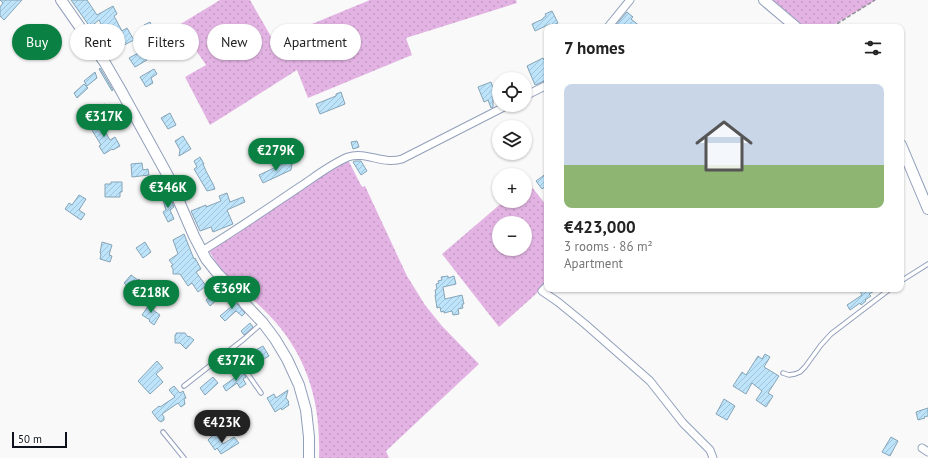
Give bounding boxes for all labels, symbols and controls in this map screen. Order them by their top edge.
chip: Buy [12,24,62,60]
chip: Rent [70,24,125,60]
chip: Filters [133,24,199,60]
chip: New [207,24,262,60]
chip: Apartment [270,24,361,60]
text: 7 homes [564,37,625,59]
icon: filters [862,37,884,59]
map controls [492,72,532,256]
button: locate [492,72,532,112]
pin: €317K [76,104,132,138]
text: €317K [85,108,123,125]
icon: home [688,110,760,182]
button: layers [492,120,532,160]
pin: €279K [248,138,304,172]
text: €279K [257,142,295,159]
button: + [492,168,532,208]
pin: €346K [140,175,196,209]
text: €346K [149,179,187,196]
button: − [492,216,532,256]
text: €423,000 [564,216,636,238]
text: 3 rooms · 86 m² [564,238,653,255]
text: Apartment [564,255,623,272]
pin: €369K [204,276,260,310]
pin: €218K [123,280,179,314]
text: €369K [213,280,251,297]
text: €218K [132,284,170,301]
pin: €372K [208,348,264,382]
text: €372K [217,352,255,369]
pin: €423K [194,410,250,444]
text: €423K [203,414,241,431]
scale bar [12,430,67,449]
text: 50 m [18,432,42,446]

